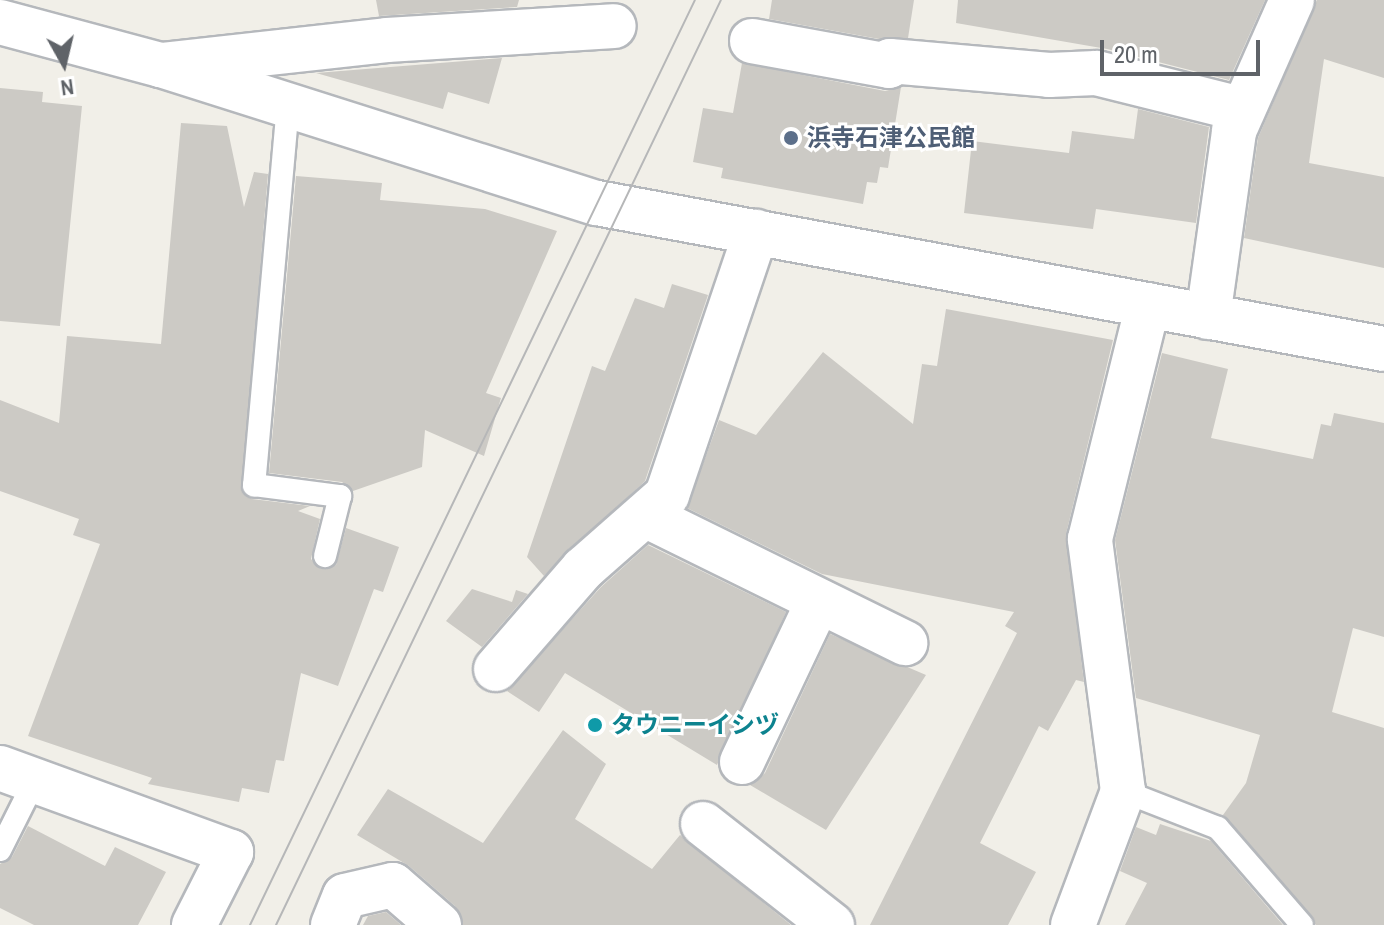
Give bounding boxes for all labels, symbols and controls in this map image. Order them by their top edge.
north arrow [24,24,104,104]
scale bar [1104,24,1264,74]
text: 20 m [1114,38,1158,70]
text: N [59,72,76,104]
place label: 浜寺石津公民館 [807,124,975,152]
marker: 浜寺石津公民館 [782,129,800,147]
place label: タウニーイシヅ [611,711,779,739]
marker: タウニーイシヅ [586,716,604,734]

